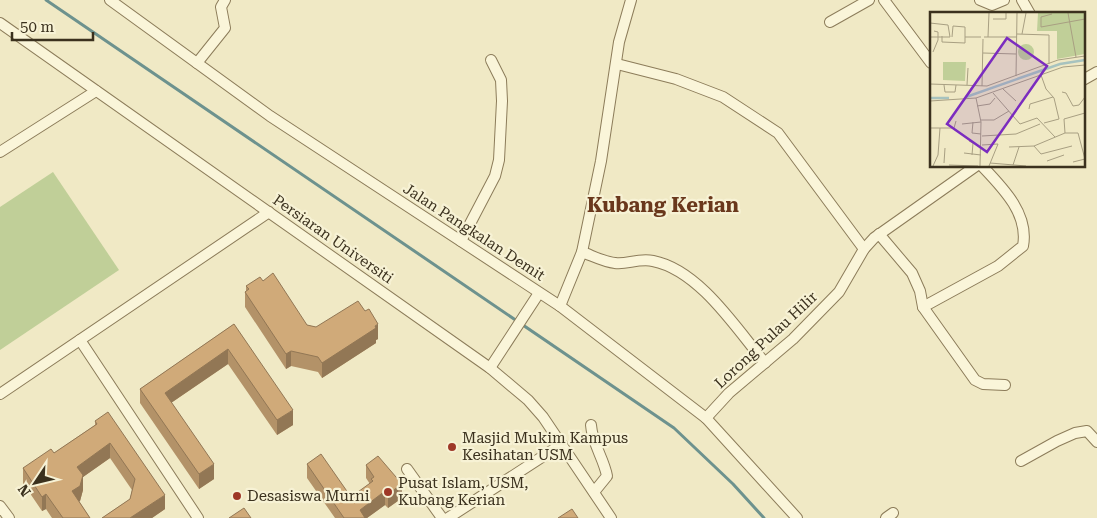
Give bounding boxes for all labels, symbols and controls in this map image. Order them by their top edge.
scale bar [12,10,94,42]
inset map [930,12,1084,168]
text: 50 m [20,18,55,36]
street label: Jalan Pangkalan Demit [400,179,549,285]
street label: Persiaran Universiti [269,191,397,287]
district label: Kubang Kerian [587,193,740,217]
street label: Lorong Pulau Hilir [711,288,821,392]
place label: Masjid Mukim Kampus Kesihatan USM [462,429,628,464]
marker: Masjid Mukim Kampus Kesihatan USM [446,441,458,453]
north arrow [10,458,60,508]
place label: Pusat Islam, USM, Kubang Kerian [398,474,528,509]
text: N [15,481,34,499]
marker: Pusat Islam, USM, Kubang Kerian [382,486,394,498]
place label: Desasiswa Murni [247,487,370,505]
marker: Desasiswa Murni [231,490,243,502]

